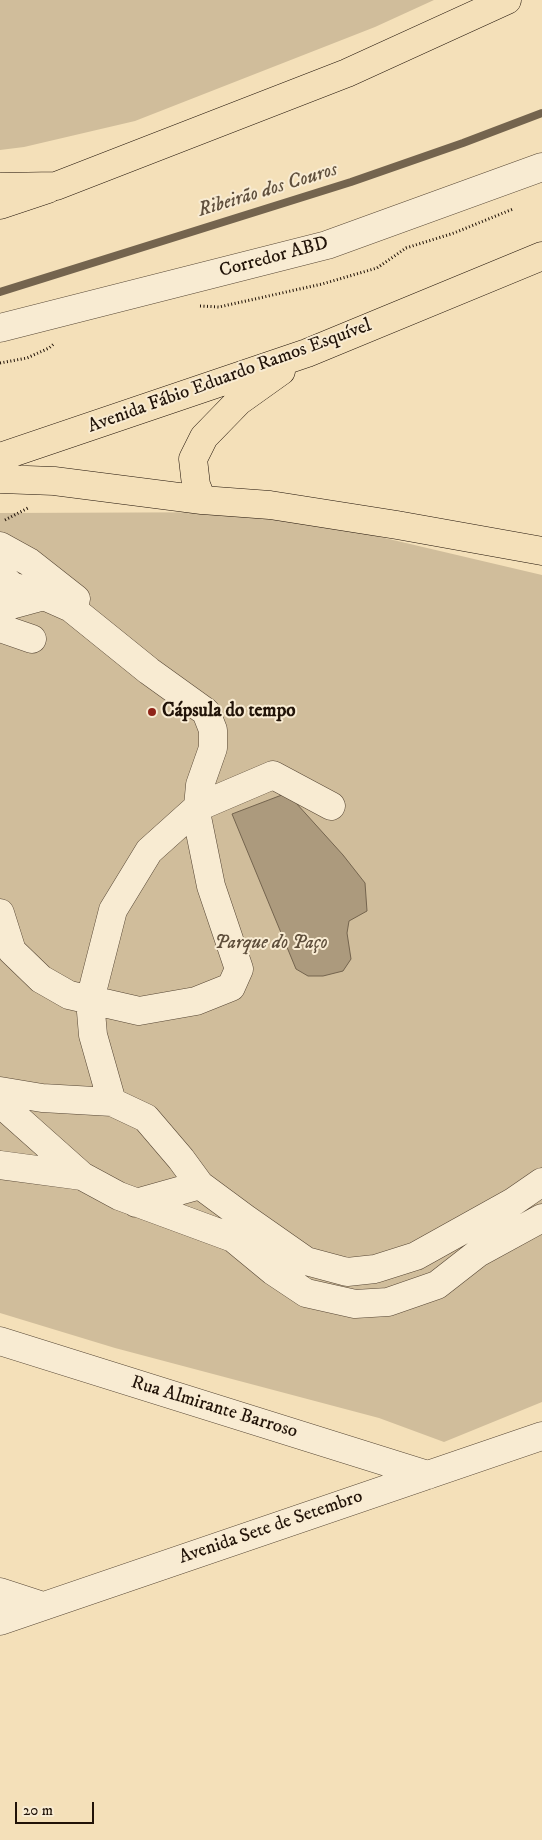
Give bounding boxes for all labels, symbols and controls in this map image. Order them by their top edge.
water label: Ribeirão dos Couros [195,158,341,224]
street label: Corredor ABD [217,233,331,283]
street label: Avenida Fábio Eduardo Ramos Esquível [85,315,375,439]
place label: Cápsula do tempo [162,701,295,723]
marker: Cápsula do tempo [146,706,158,718]
park label: Parque do Paço [215,933,327,955]
street label: Rua Almirante Barroso [128,1372,300,1444]
street label: Avenida Sete de Setembro [176,1486,366,1570]
scale bar [18,1792,96,1824]
text: 20 m [23,1801,53,1820]

